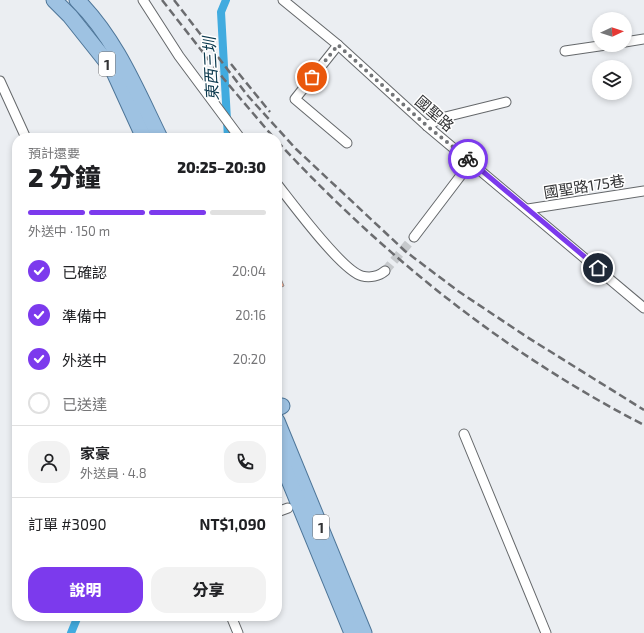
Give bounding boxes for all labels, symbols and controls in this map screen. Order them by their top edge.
north arrow [592,12,632,52]
map controls [592,12,632,100]
water label: 東西三圳 [199,35,221,101]
road number: 1 [99,52,115,76]
pin [295,60,329,94]
button: layers [592,60,632,100]
icon: bag [301,66,323,88]
street label: 國聖路 [412,91,458,135]
courier [448,139,488,179]
text: 預計還要 [28,145,80,161]
icon: bike [457,148,479,170]
text: 20:25–20:30 [177,158,266,176]
text: 2 分鐘 [28,161,101,192]
street label: 國聖路175巷 [542,171,626,201]
text: 外送中 · 150 m [28,223,110,239]
pin [581,251,615,285]
icon: home [587,257,609,279]
icon: check [28,260,50,282]
text: 已確認 [62,263,107,281]
text: 20:04 [232,263,266,279]
icon: check [28,304,50,326]
text: 準備中 [62,307,107,325]
text: 20:16 [235,307,266,323]
icon: check [28,348,50,370]
text: 外送中 [62,351,107,369]
text: 20:20 [233,351,266,367]
text: 已送達 [62,395,107,413]
button: person [28,441,70,483]
button: phone [224,441,266,483]
text: 家豪 [80,444,110,462]
text: 外送員 · 4.8 [80,465,147,481]
text: 訂單 #3090 [28,515,107,533]
text: NT$1,090 [200,515,266,533]
road number: 1 [313,515,329,539]
button: 說明 [28,567,143,613]
button: 分享 [151,567,266,613]

